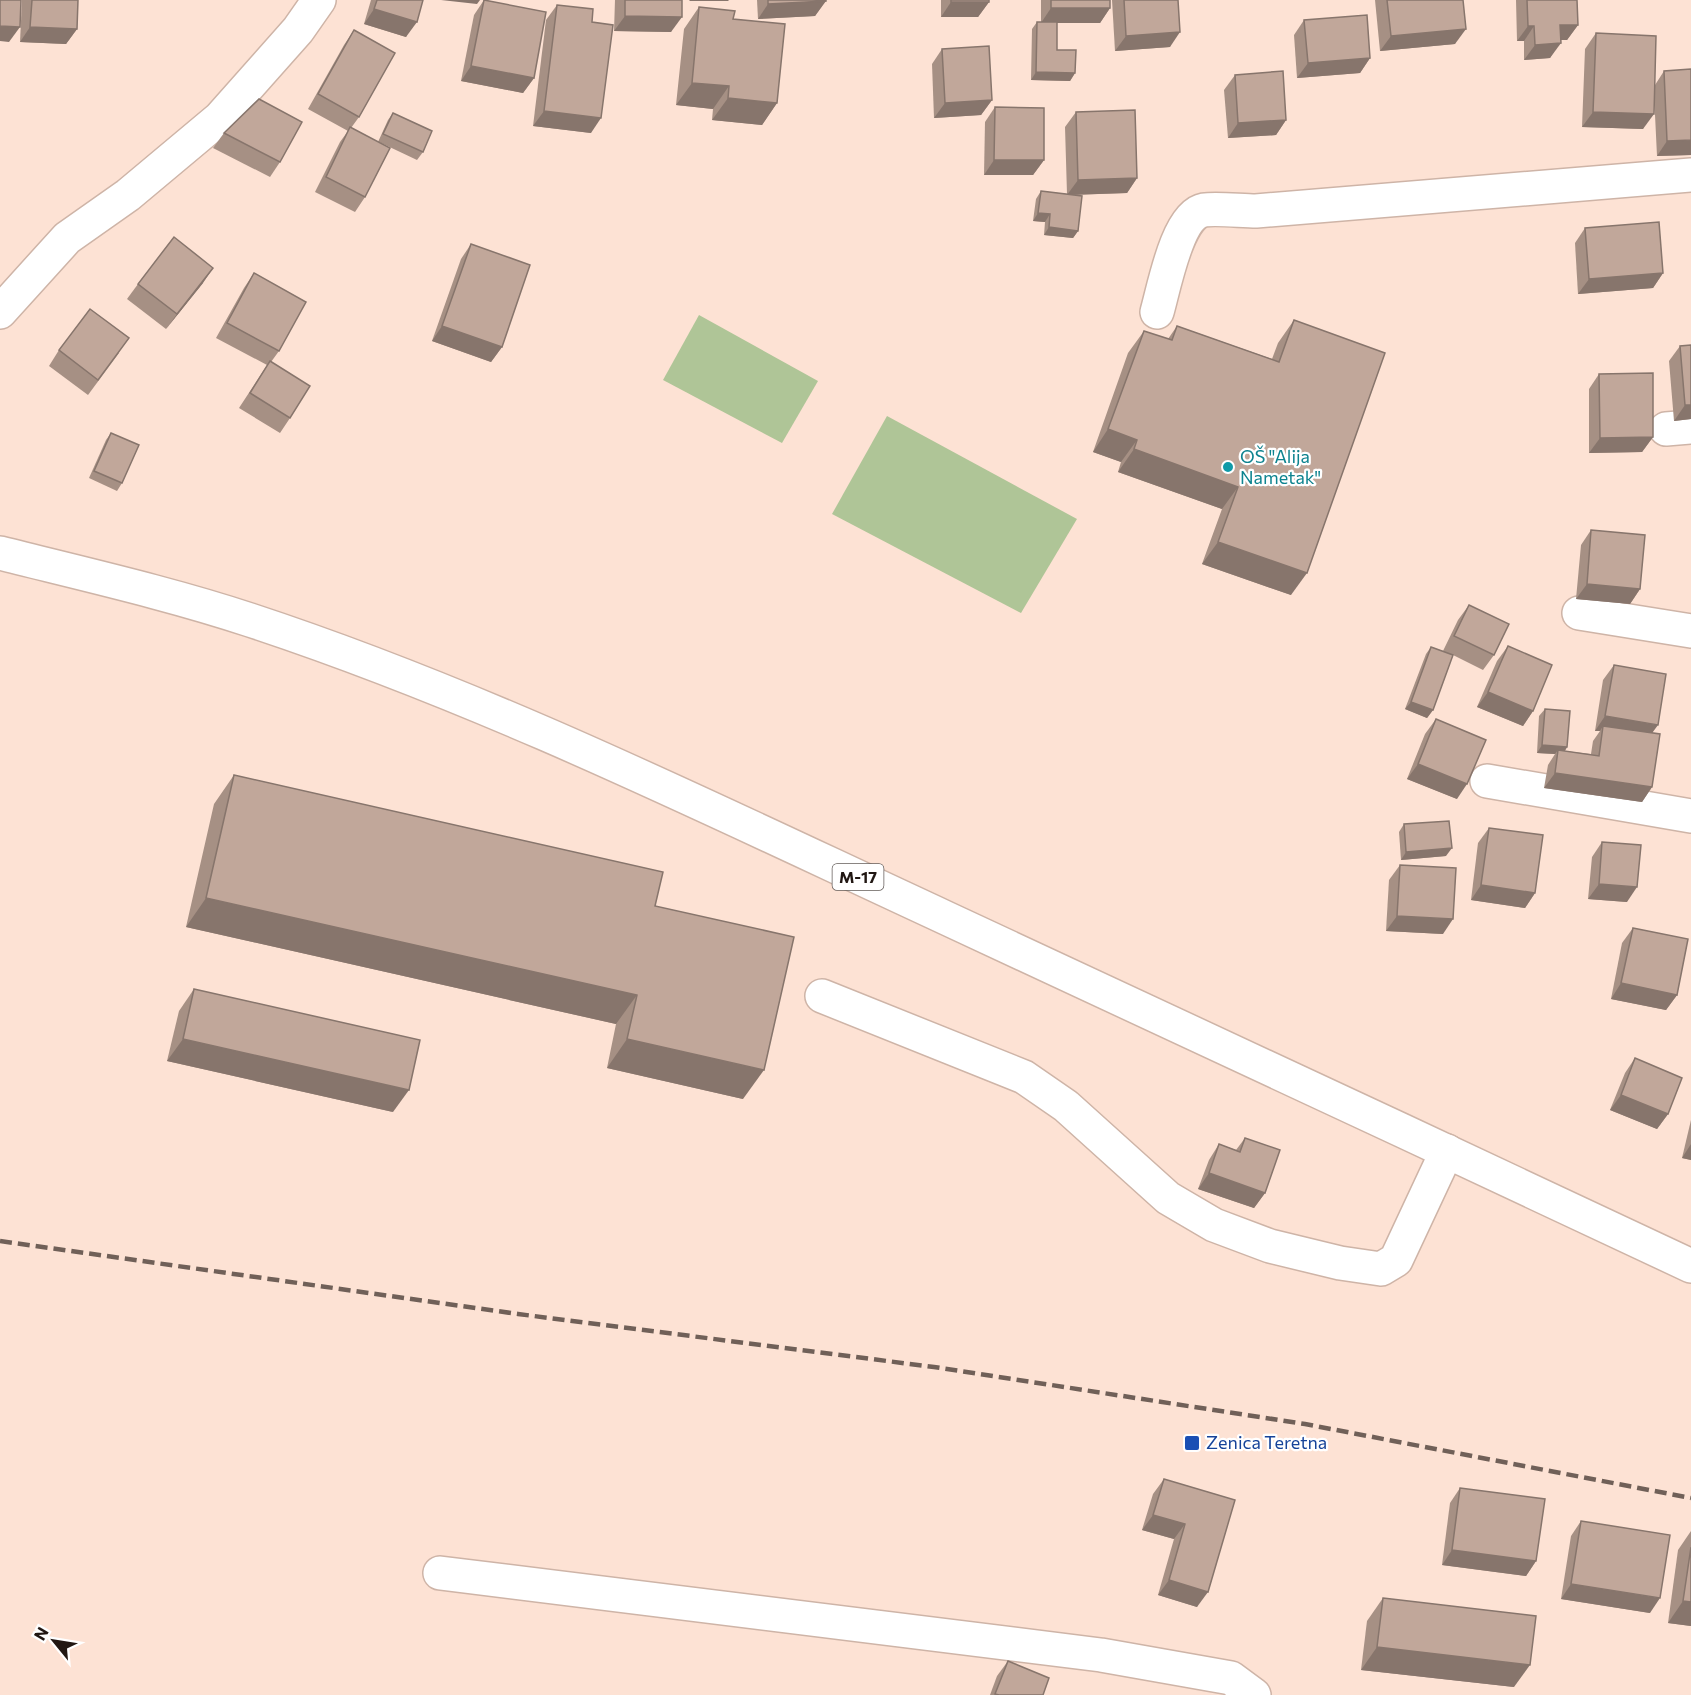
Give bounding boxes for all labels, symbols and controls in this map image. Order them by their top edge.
place label: OŠ "Alija Nametak" [1240,445,1321,488]
marker: OŠ "Alija Nametak" [1221,460,1235,474]
road number: M-17 [832,864,884,890]
place label: Zenica Teretna [1206,1431,1327,1453]
marker: Zenica Teretna [1183,1434,1201,1452]
north arrow [24,1611,84,1671]
text: N [29,1623,52,1643]

